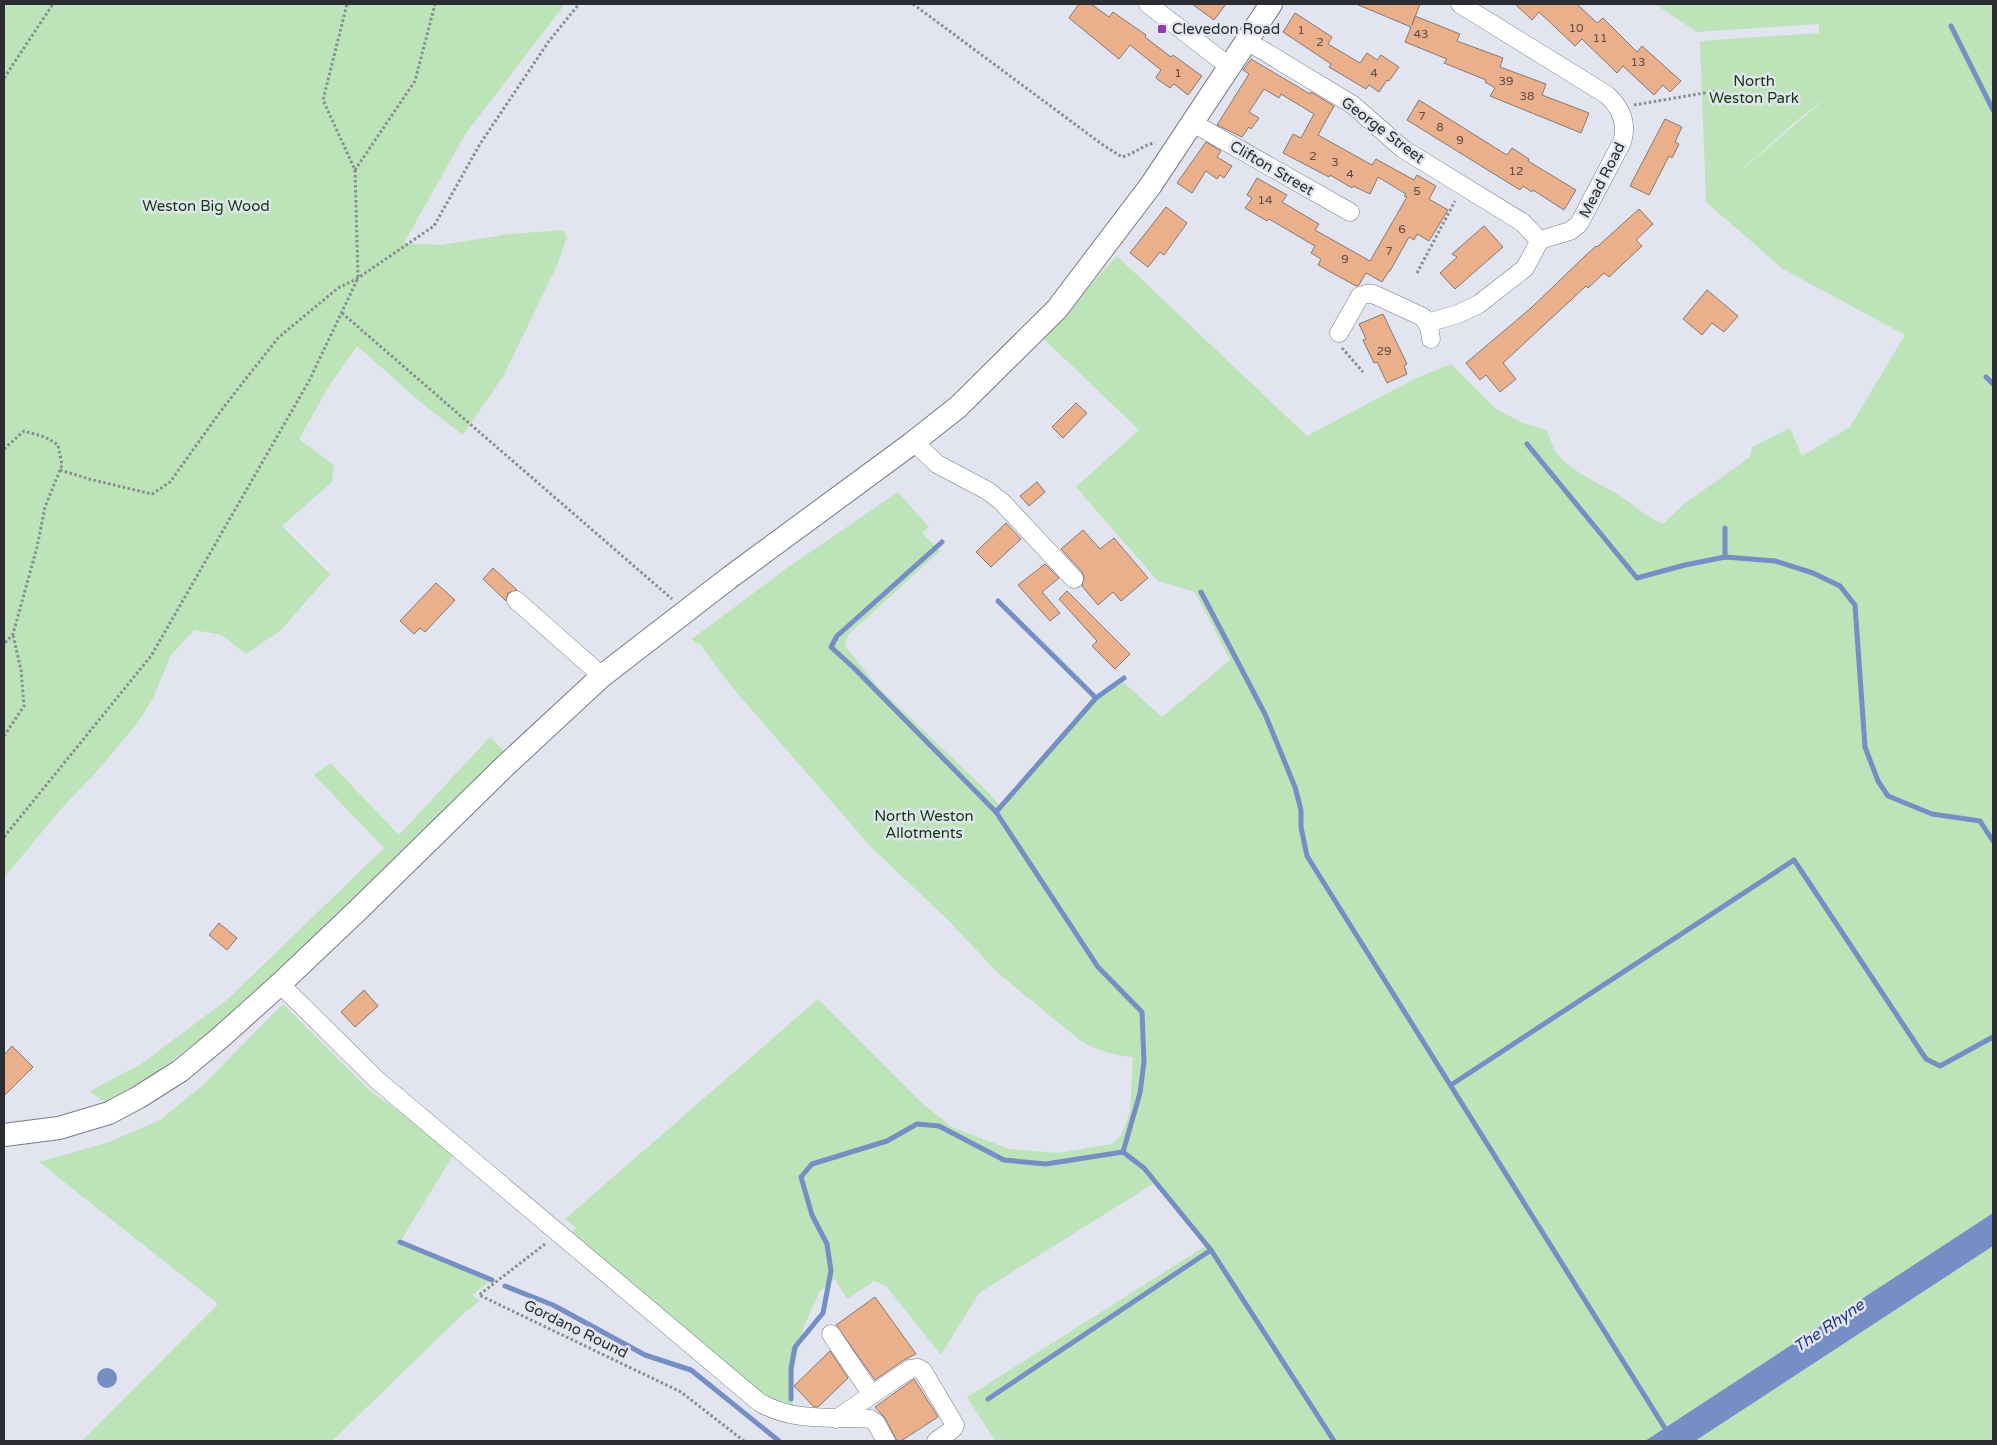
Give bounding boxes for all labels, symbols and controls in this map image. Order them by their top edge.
place label: Clevedon Road [1172,20,1280,38]
house number: 10 [1568,21,1584,35]
marker: Clevedon Road [1156,23,1168,35]
house number: 1 [1297,23,1305,37]
house number: 43 [1413,27,1429,41]
house number: 11 [1592,31,1608,45]
house number: 2 [1316,35,1324,49]
house number: 13 [1630,55,1646,69]
house number: 1 [1174,66,1182,80]
house number: 4 [1370,66,1378,80]
park label: North Weston Park [1709,72,1799,107]
house number: 39 [1498,74,1514,88]
house number: 38 [1519,89,1535,103]
street label: George Street [1338,93,1428,167]
house number: 7 [1418,109,1426,123]
house number: 8 [1436,120,1444,134]
house number: 9 [1456,133,1464,147]
street label: Clifton Street [1227,137,1317,199]
street label: Mead Road [1575,139,1629,221]
house number: 2 [1309,149,1317,163]
house number: 3 [1331,155,1339,169]
house number: 12 [1508,164,1524,178]
house number: 4 [1346,167,1354,181]
house number: 5 [1413,184,1421,198]
house number: 14 [1257,193,1273,207]
park label: Weston Big Wood [142,197,270,215]
house number: 6 [1398,222,1406,236]
house number: 7 [1385,244,1393,258]
house number: 9 [1341,252,1349,266]
house number: 29 [1376,344,1392,358]
park label: North Weston Allotments [874,807,974,842]
water label: The Rhyne [1790,1295,1869,1357]
street label: Gordano Round [521,1296,631,1362]

